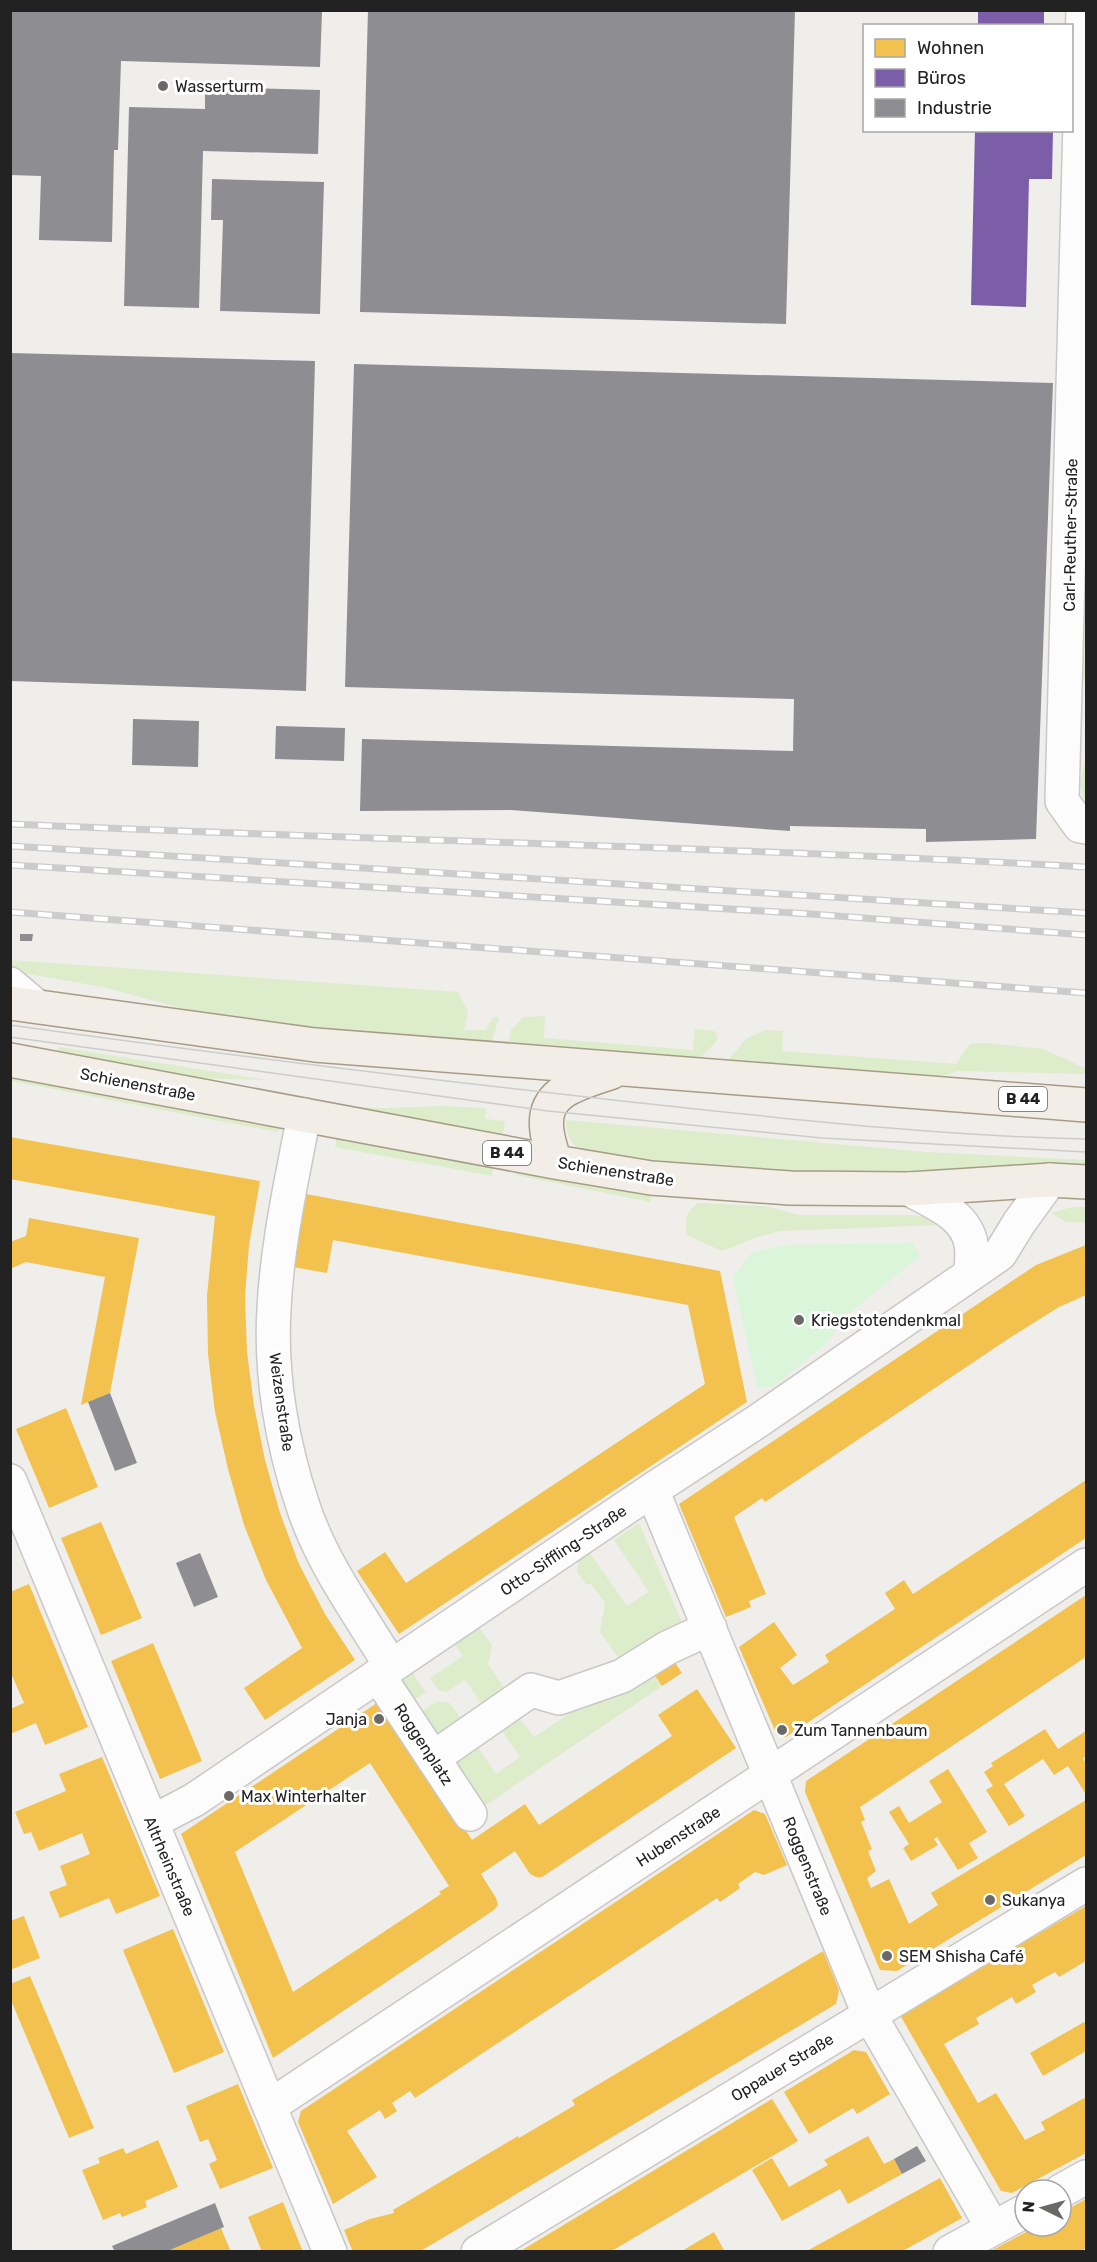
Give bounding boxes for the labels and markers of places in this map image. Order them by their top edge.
place label: Wasserturm [175,77,264,96]
marker: Wasserturm [156,79,170,93]
place label: Kriegstotendenkmal [811,1311,961,1330]
marker: Kriegstotendenkmal [792,1313,806,1327]
place label: Janja [325,1710,367,1729]
marker: Janja [372,1712,386,1726]
place label: Zum Tannenbaum [794,1721,928,1740]
marker: Zum Tannenbaum [775,1723,789,1737]
place label: Max Winterhalter [241,1787,366,1806]
marker: Max Winterhalter [222,1789,236,1803]
place label: Sukanya [1002,1891,1065,1910]
marker: Sukanya [983,1893,997,1907]
place label: SEM Shisha Café [899,1947,1024,1966]
marker: SEM Shisha Café [880,1949,894,1963]

